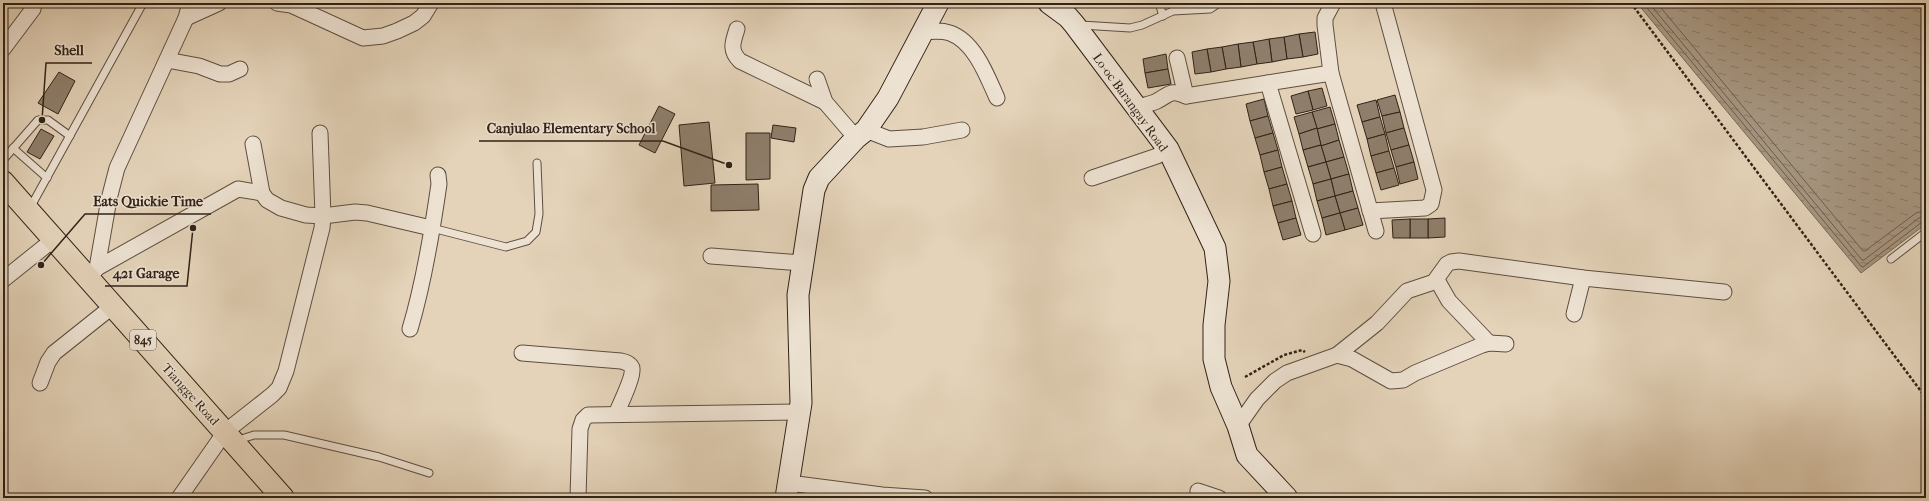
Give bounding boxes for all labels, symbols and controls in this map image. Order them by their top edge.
callout: Shell [46,37,92,63]
text: Shell [54,42,84,59]
street label: Lo-oc Barangay Road [1090,50,1172,155]
callout: Canjulao Elementary School [479,115,663,141]
text: Canjulao Elementary School [487,120,655,137]
callout: Eats Quickie Time [85,188,211,214]
text: Eats Quickie Time [93,193,203,210]
callout: 421 Garage [105,260,187,286]
text: 421 Garage [112,265,179,282]
road number: 845 [130,330,156,350]
street label: Tiangge Road [159,360,223,429]

